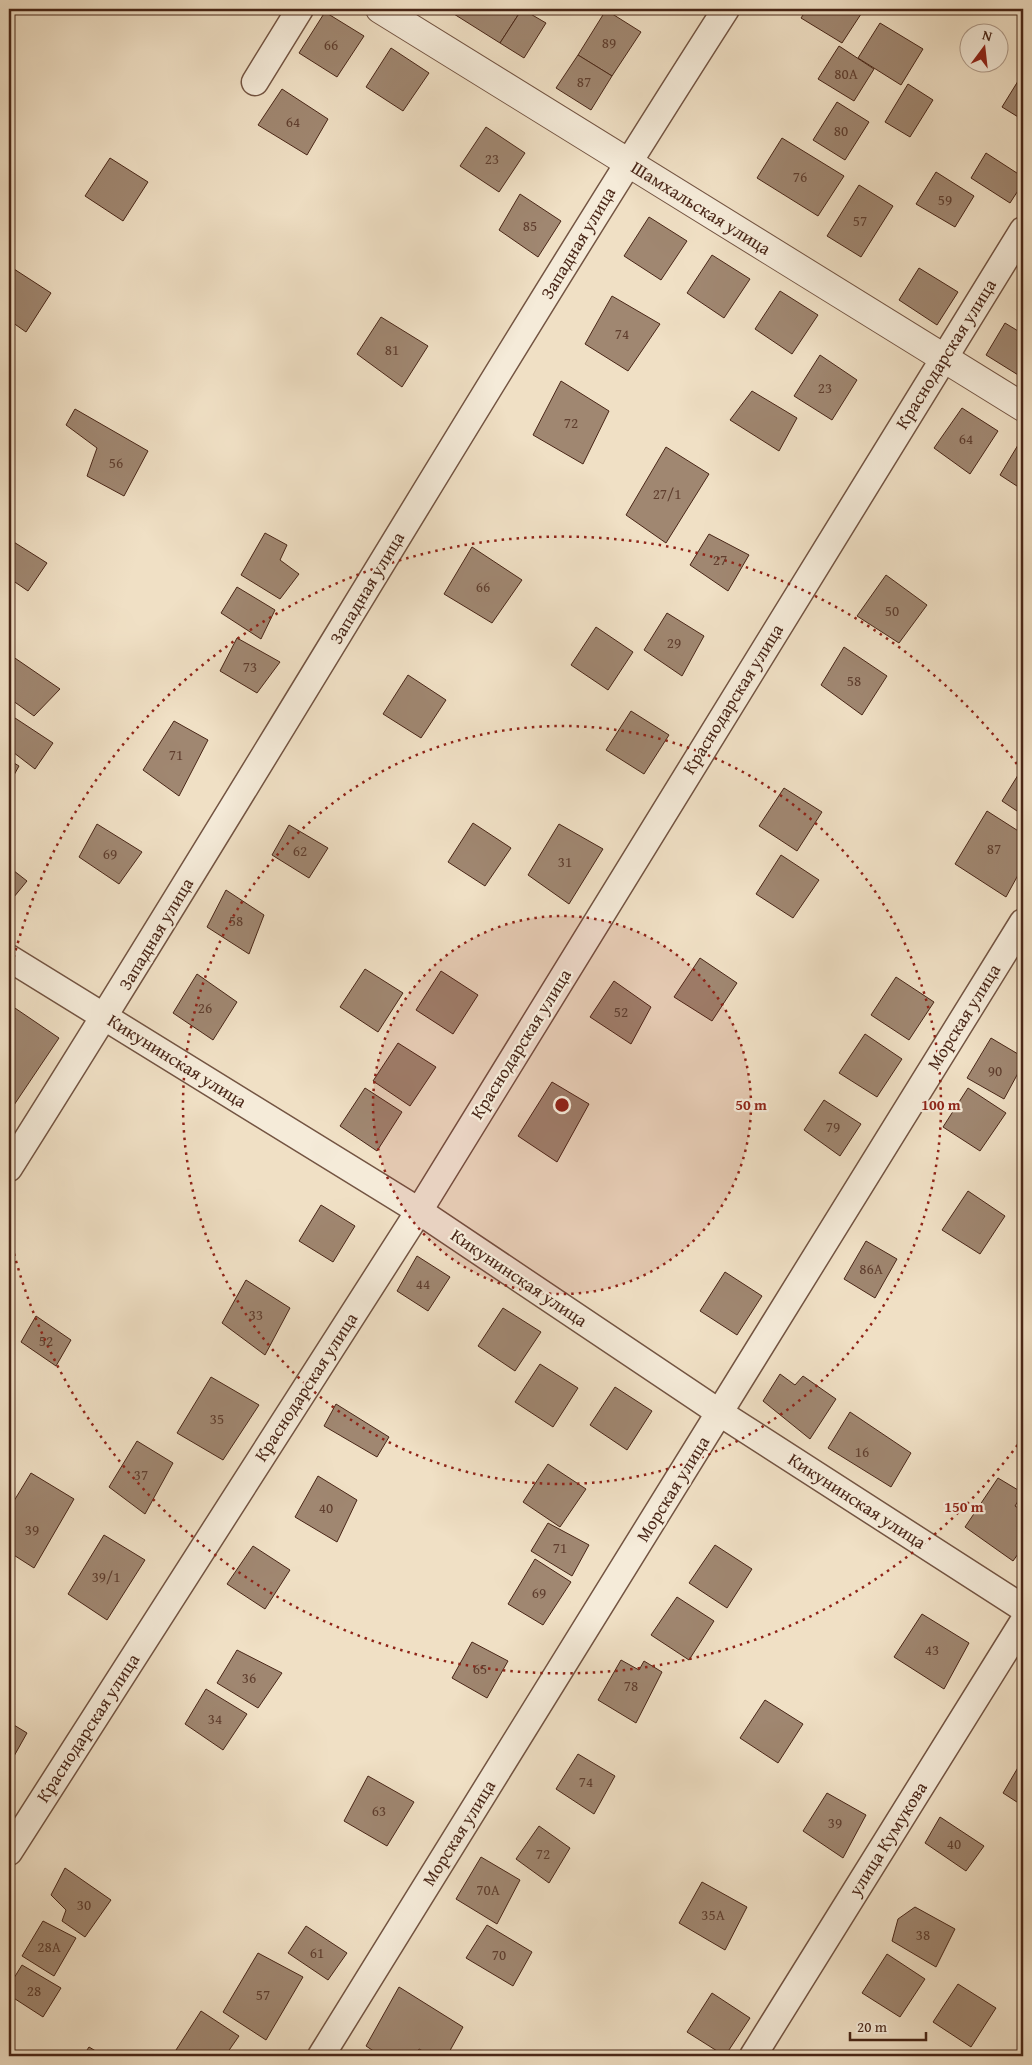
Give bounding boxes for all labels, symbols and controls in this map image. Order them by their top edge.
north arrow [960,22,1010,72]
text: N [980,25,995,46]
house number: 89 [602,32,616,53]
house number: 66 [324,34,338,55]
house number: 80А [834,63,858,84]
house number: 87 [577,71,591,92]
house number: 64 [286,111,300,132]
house number: 80 [834,120,848,141]
house number: 23 [485,148,499,169]
street label: Шамхальская улица [626,154,777,262]
house number: 76 [793,166,807,187]
street label: Западная улица [533,181,622,304]
house number: 59 [938,189,952,210]
house number: 57 [853,210,867,231]
house number: 85 [523,215,537,236]
street label: Краснодарская улица [888,273,1003,434]
house number: 74 [615,323,629,344]
house number: 81 [385,339,399,360]
house number: 23 [818,377,832,398]
house number: 72 [564,412,578,433]
house number: 64 [959,428,973,449]
house number: 56 [109,452,123,473]
house number: 27/1 [653,483,681,504]
street label: Западная улица [322,526,411,649]
house number: 27 [713,549,727,570]
house number: 66 [476,576,490,597]
house number: 50 [885,600,899,621]
street label: Краснодарская улица [675,618,790,779]
house number: 29 [667,632,681,653]
house number: 73 [243,656,257,677]
house number: 58 [847,670,861,691]
house number: 71 [169,744,183,765]
house number: 87 [987,838,1001,859]
house number: 62 [293,840,307,861]
house number: 69 [103,843,117,864]
house number: 31 [558,851,572,872]
street label: Западная улица [111,872,200,995]
house number: 58 [229,910,243,931]
street label: Морская улица [920,958,1007,1075]
street label: Краснодарская улица [463,963,578,1124]
house number: 26 [198,997,212,1018]
house number: 52 [614,1001,628,1022]
street label: Кикунинская улица [102,1007,252,1115]
house number: 90 [988,1060,1002,1081]
text: 50 m [735,1094,767,1115]
text: 100 m [921,1094,961,1115]
centre of rings [553,1096,571,1114]
house number: 79 [826,1116,840,1137]
street label: Кикунинская улица [446,1222,593,1334]
house number: 86А [859,1258,883,1279]
house number: 44 [416,1273,430,1294]
house number: 33 [249,1304,263,1325]
street label: Краснодарская улица [247,1307,364,1466]
house number: 52 [39,1330,53,1351]
house number: 35 [210,1408,224,1429]
street label: Морская улица [629,1430,716,1547]
house number: 16 [855,1441,869,1462]
street label: Кикунинская улица [783,1446,932,1556]
house number: 37 [134,1464,148,1485]
text: 150 m [944,1496,984,1517]
house number: 40 [319,1497,333,1518]
house number: 39 [25,1519,39,1540]
house number: 71 [553,1537,567,1558]
house number: 39/1 [92,1566,120,1587]
house number: 69 [532,1582,546,1603]
house number: 43 [925,1639,939,1660]
street label: Краснодарская улица [29,1648,146,1807]
house number: 65 [473,1658,487,1679]
house number: 36 [242,1667,256,1688]
house number: 78 [624,1675,638,1696]
house number: 34 [208,1708,222,1729]
house number: 74 [579,1771,593,1792]
street label: Морская улица [415,1774,502,1891]
street label: улица Кумукова [841,1776,934,1902]
house number: 63 [372,1800,386,1821]
house number: 39 [828,1812,842,1833]
house number: 40 [947,1833,961,1854]
house number: 72 [536,1843,550,1864]
house number: 70А [476,1879,500,1900]
house number: 30 [77,1894,91,1915]
house number: 35А [701,1904,725,1925]
house number: 38 [916,1924,930,1945]
house number: 28А [37,1936,61,1957]
house number: 61 [310,1942,324,1963]
house number: 70 [492,1944,506,1965]
house number: 28 [27,1980,41,2001]
house number: 57 [256,1984,270,2005]
scale bar [850,2010,926,2042]
text: 20 m [857,2016,888,2037]

